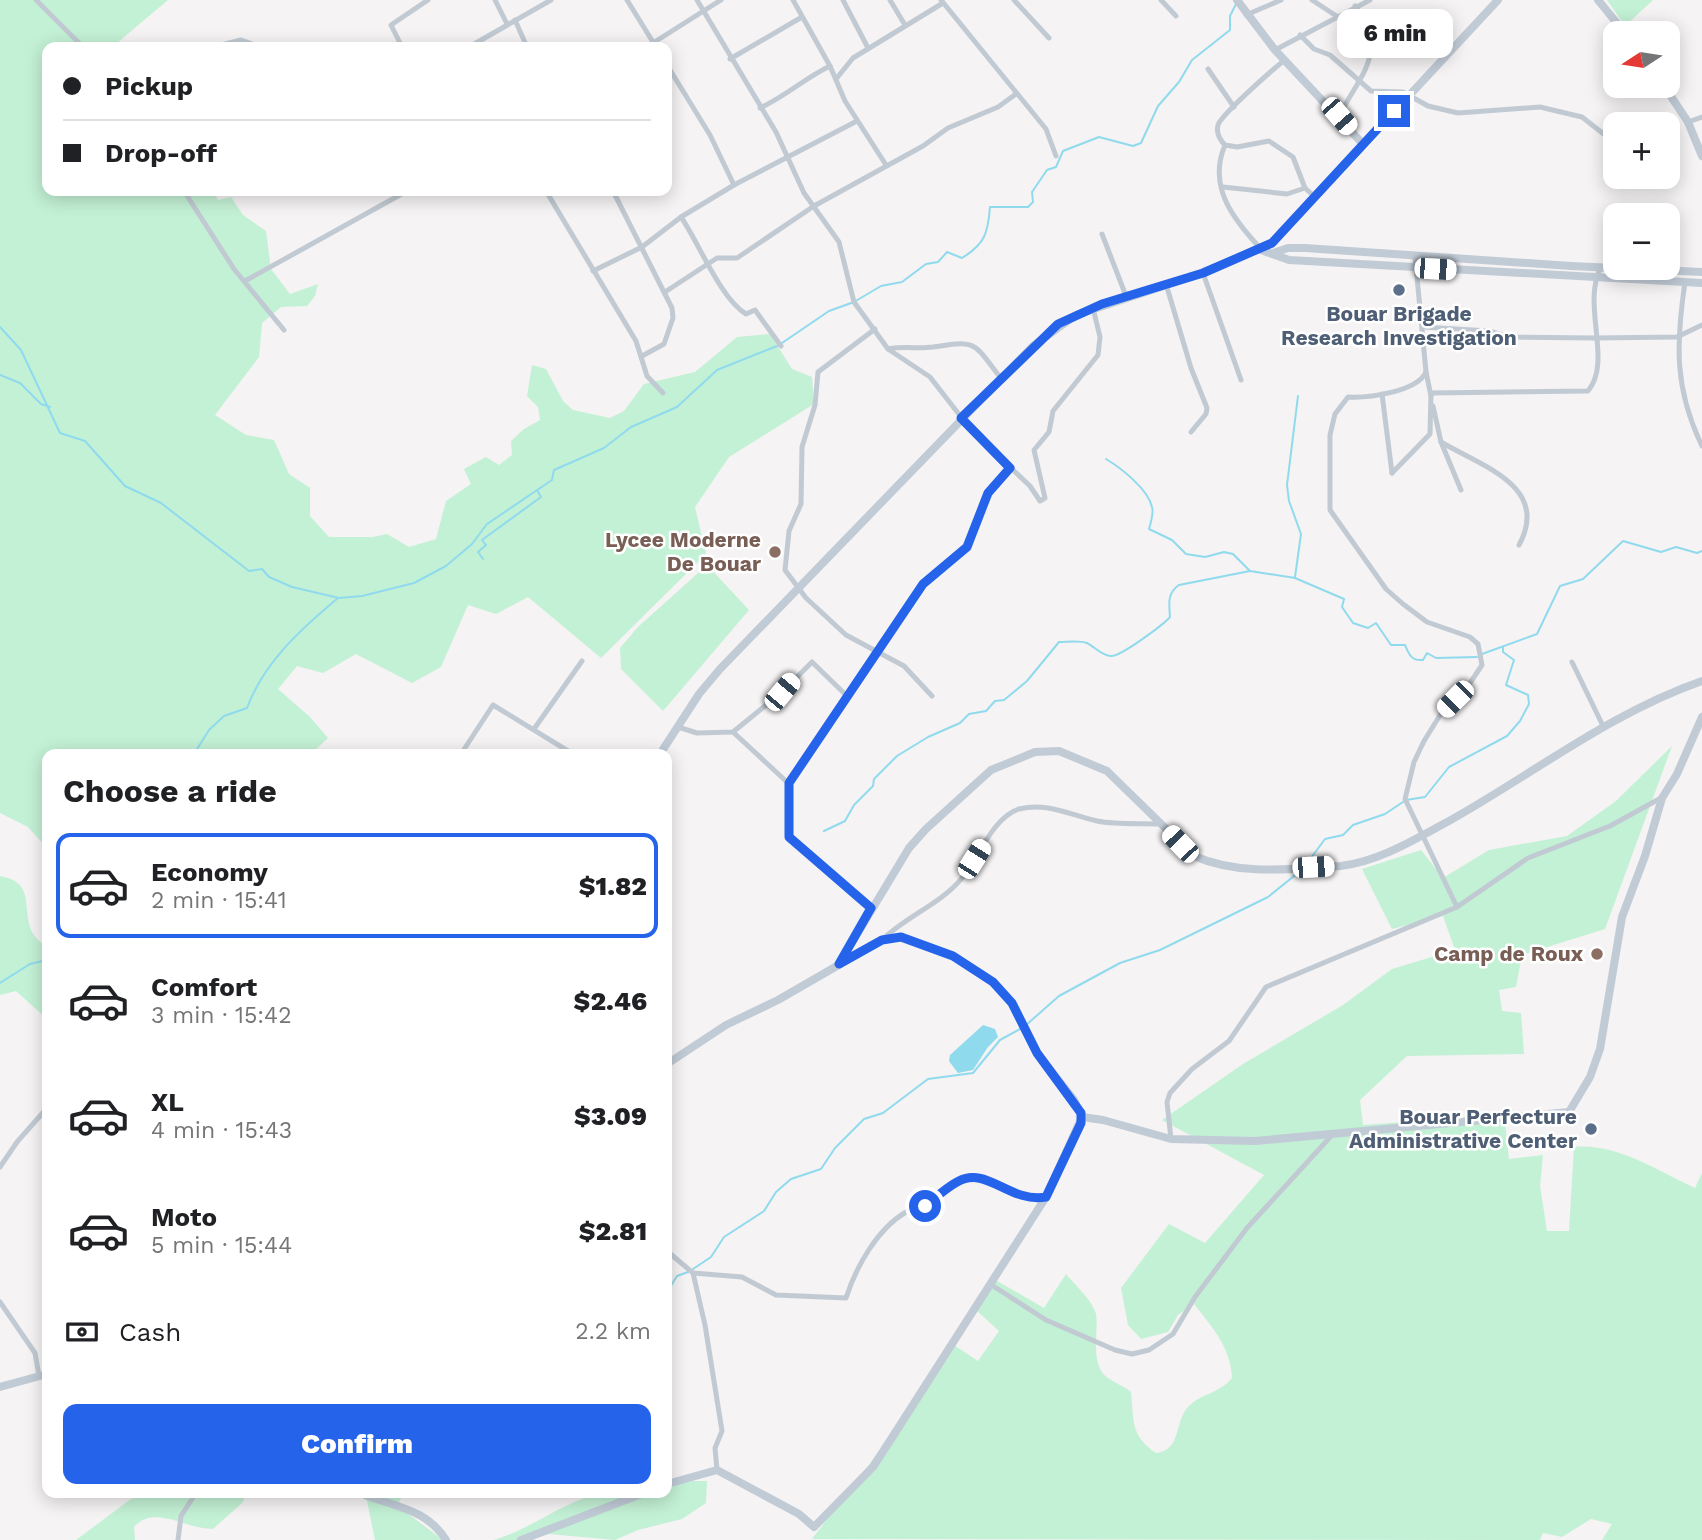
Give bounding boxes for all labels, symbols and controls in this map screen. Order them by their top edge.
callout: 6 min [1336,10,1452,58]
text: 6 min [1363,20,1427,47]
north arrow [1603,21,1680,98]
map controls [1603,21,1680,280]
text: Pickup [105,71,193,101]
car [1318,93,1361,139]
route end [1378,95,1410,127]
button: + [1603,112,1680,189]
text: Drop-off [105,138,217,168]
button: − [1603,203,1680,280]
car [1414,257,1457,281]
marker: Bouar Brigade Research Investigation [1391,282,1407,298]
place label: Bouar Brigade Research Investigation [1281,301,1517,350]
place label: Lycee Moderne De Bouar [605,527,761,576]
marker: Lycee Moderne De Bouar [767,544,783,560]
car [761,669,804,715]
car [1433,677,1478,721]
text: Choose a ride [63,772,277,810]
car [1158,822,1203,866]
car [954,836,995,882]
icon: car [67,854,130,917]
car [1292,855,1335,879]
text: Economy [151,857,268,887]
text: $1.82 [579,871,647,901]
text: 2 min · 15:41 [151,887,287,914]
place label: Camp de Roux [1434,941,1584,966]
marker: Camp de Roux [1589,946,1605,962]
icon: car [67,969,130,1032]
text: Comfort [151,972,257,1002]
text: $2.46 [574,986,647,1016]
text: 3 min · 15:42 [151,1002,292,1029]
icon: car [67,1084,130,1147]
text: XL [151,1087,184,1117]
text: $3.09 [574,1101,647,1131]
place label: Bouar Perfecture Administrative Center [1349,1104,1577,1153]
text: 4 min · 15:43 [151,1117,292,1144]
marker: Bouar Perfecture Administrative Center [1583,1121,1599,1137]
route start [909,1190,941,1222]
icon: car [67,1199,130,1262]
text: Moto [151,1202,217,1232]
text: $2.81 [579,1216,647,1246]
text: 5 min · 15:44 [151,1232,292,1259]
icon: cash [63,1313,101,1351]
text: Cash [119,1317,181,1347]
text: 2.2 km [575,1318,651,1345]
button: Confirm [63,1404,651,1484]

